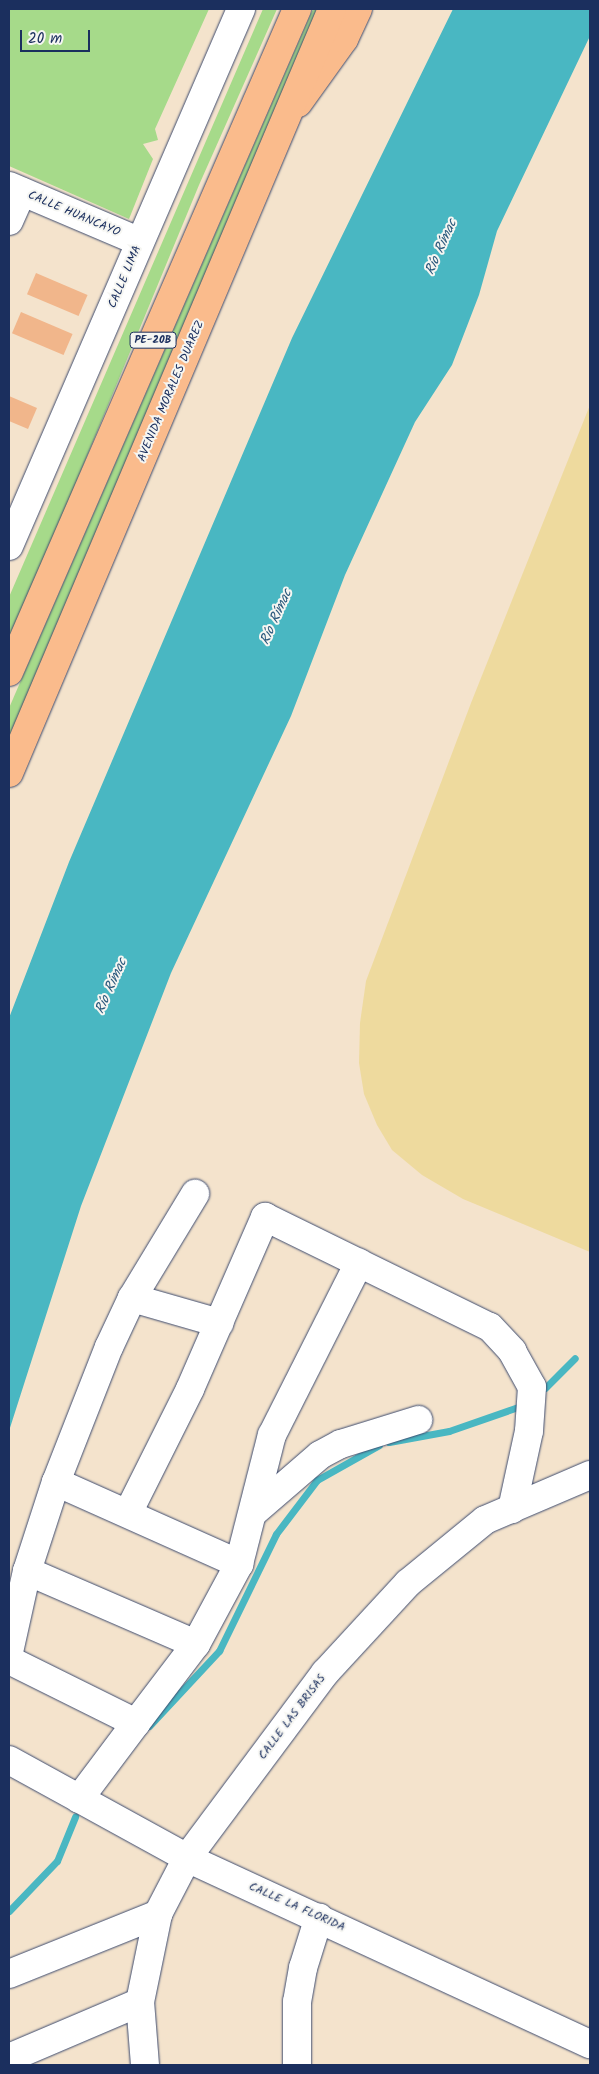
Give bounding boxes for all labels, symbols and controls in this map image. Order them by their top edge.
scale bar [22,20,92,52]
text: 20 m [28,27,62,51]
street label: CALLE HUANCAYO [26,188,122,240]
water label: Río Rímac [421,217,461,277]
street label: CALLE LIMA [105,244,145,310]
street label: AVENIDA MORALES DUAREZ [135,318,207,464]
road number: PE-20B [129,332,177,348]
water label: Río Rímac [256,587,296,647]
water label: Río Rímac [91,956,131,1016]
street label: CALLE LAS BRISAS [255,1672,329,1762]
street label: CALLE LA FLORIDA [247,1879,347,1935]

